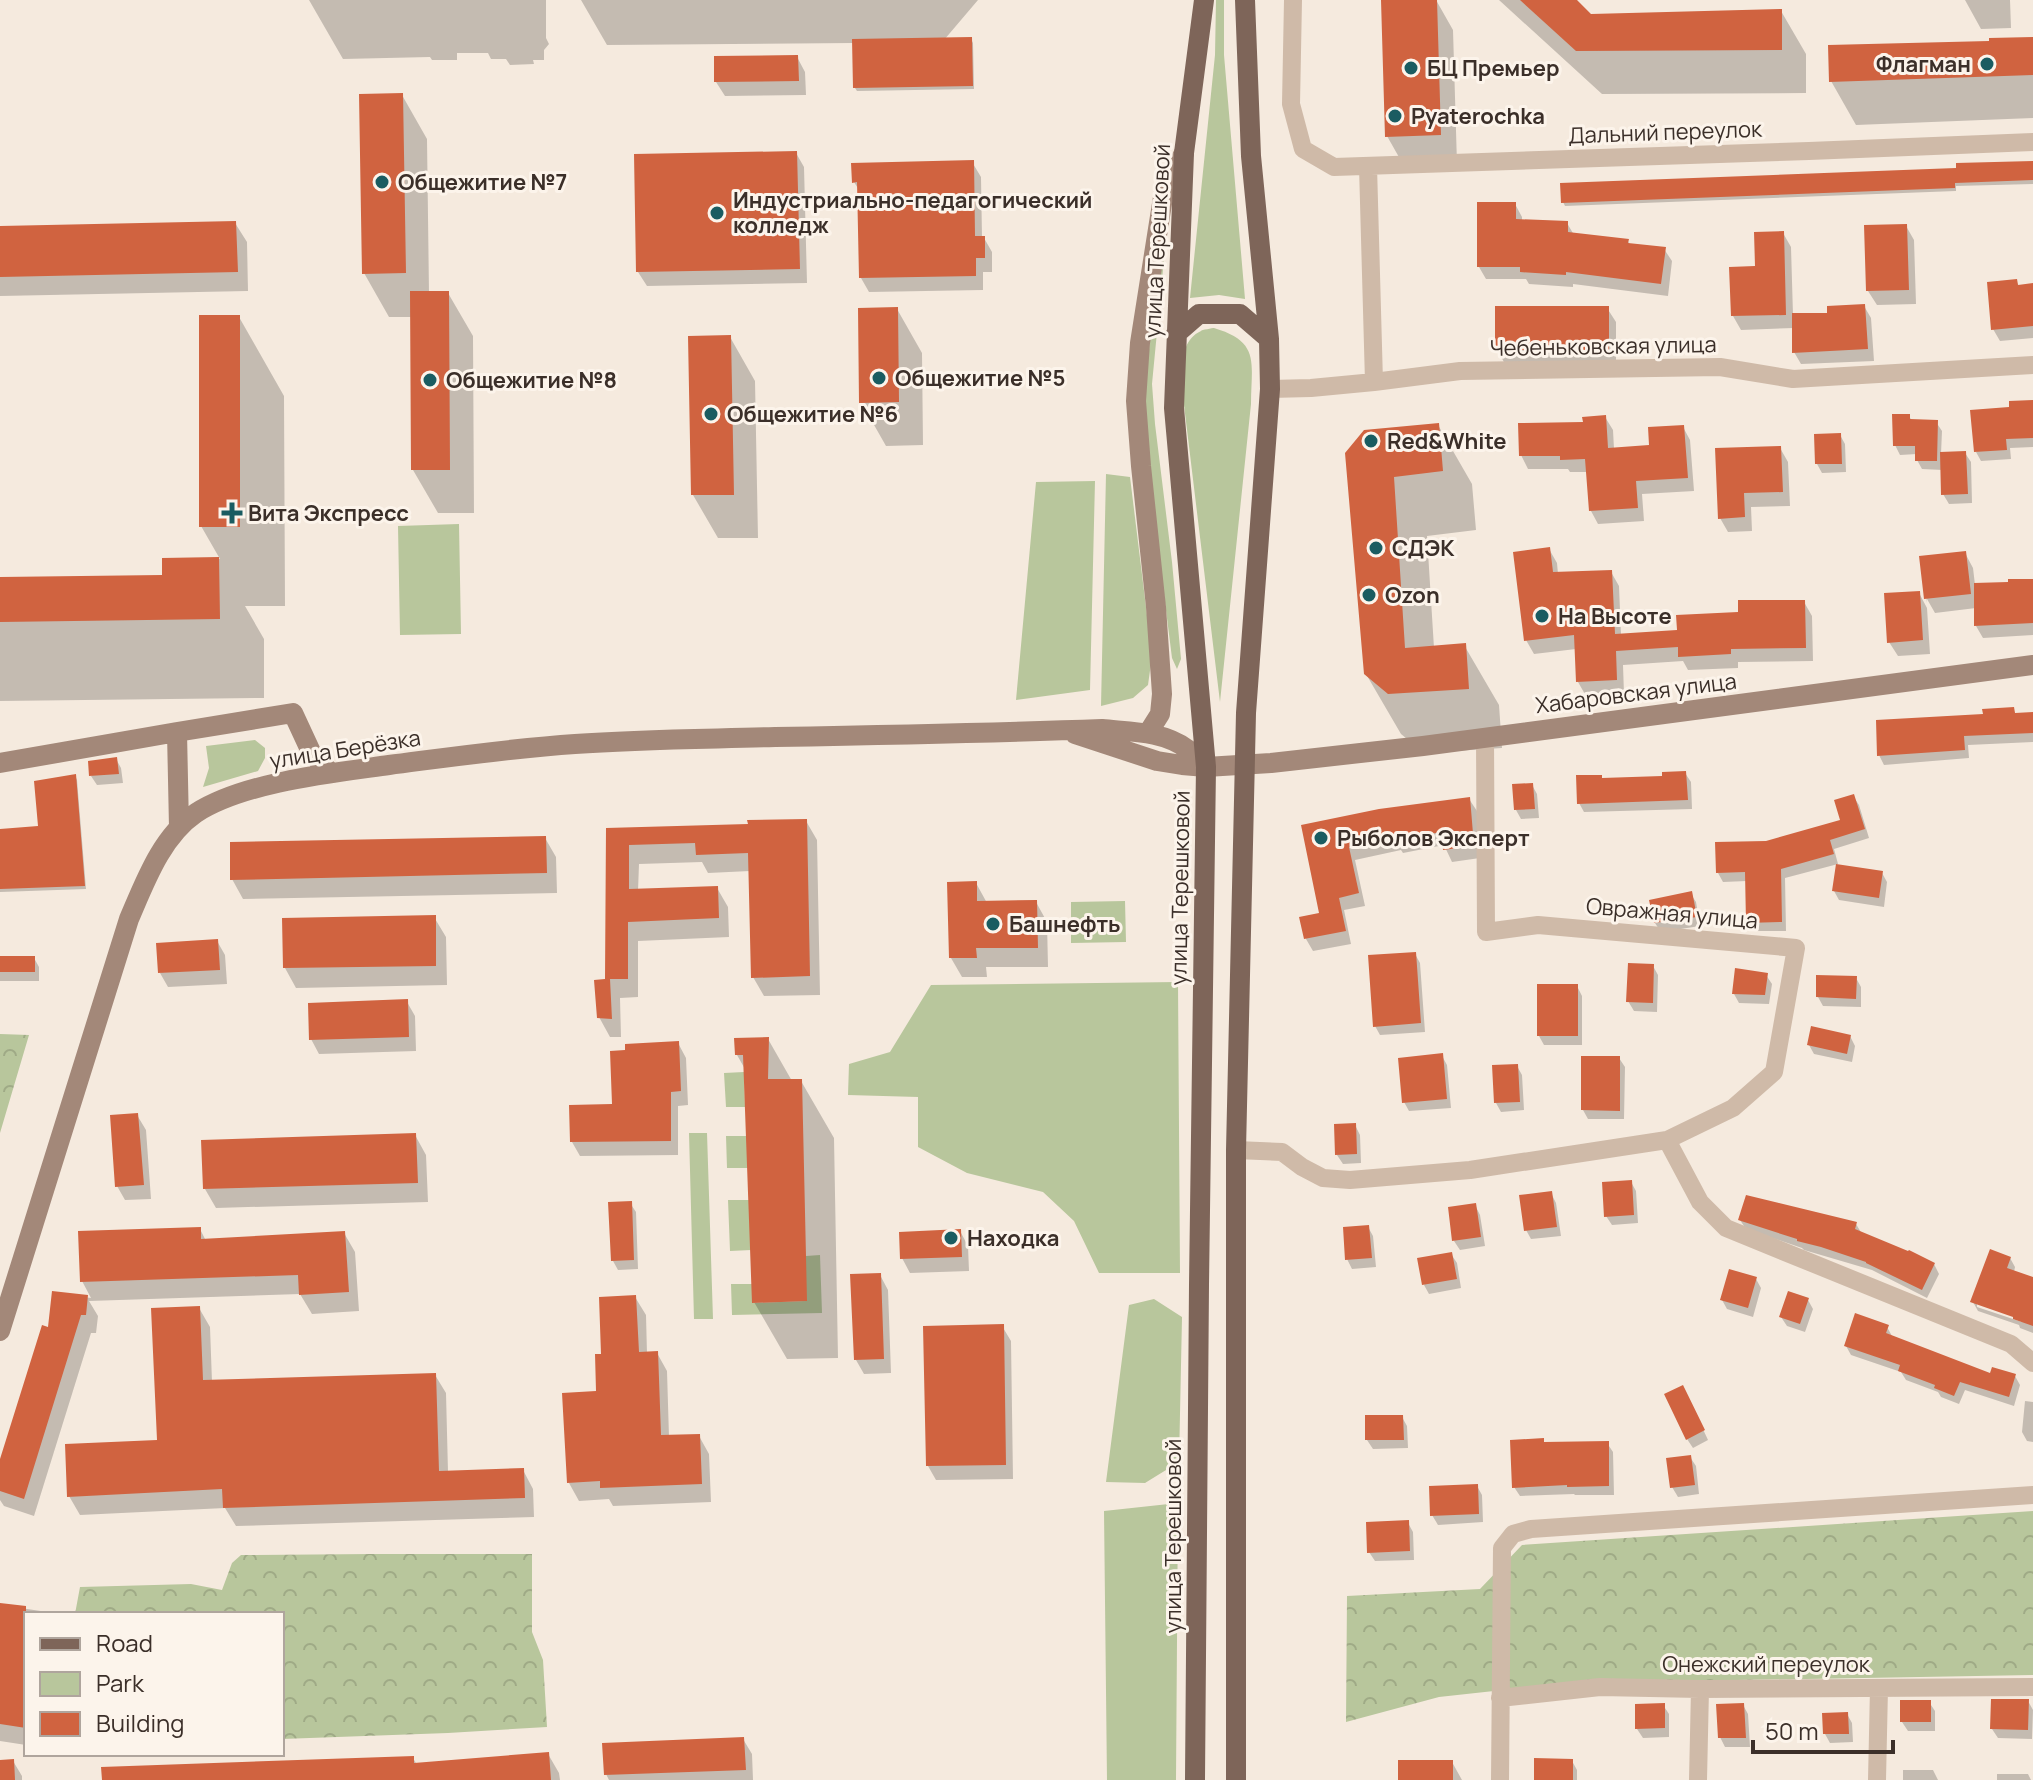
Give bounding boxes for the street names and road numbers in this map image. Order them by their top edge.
street label: Дальний переулок [1568,114,1763,150]
street label: улица Терешковой [1137,143,1177,339]
street label: Чебеньковская улица [1489,329,1717,363]
street label: Хабаровская улица [1534,666,1738,720]
street label: улица Берёзка [267,722,423,776]
street label: улица Терешковой [1163,790,1197,986]
street label: Овражная улица [1585,891,1759,935]
street label: улица Терешковой [1158,1439,1188,1633]
street label: Онежский переулок [1662,1649,1871,1679]

